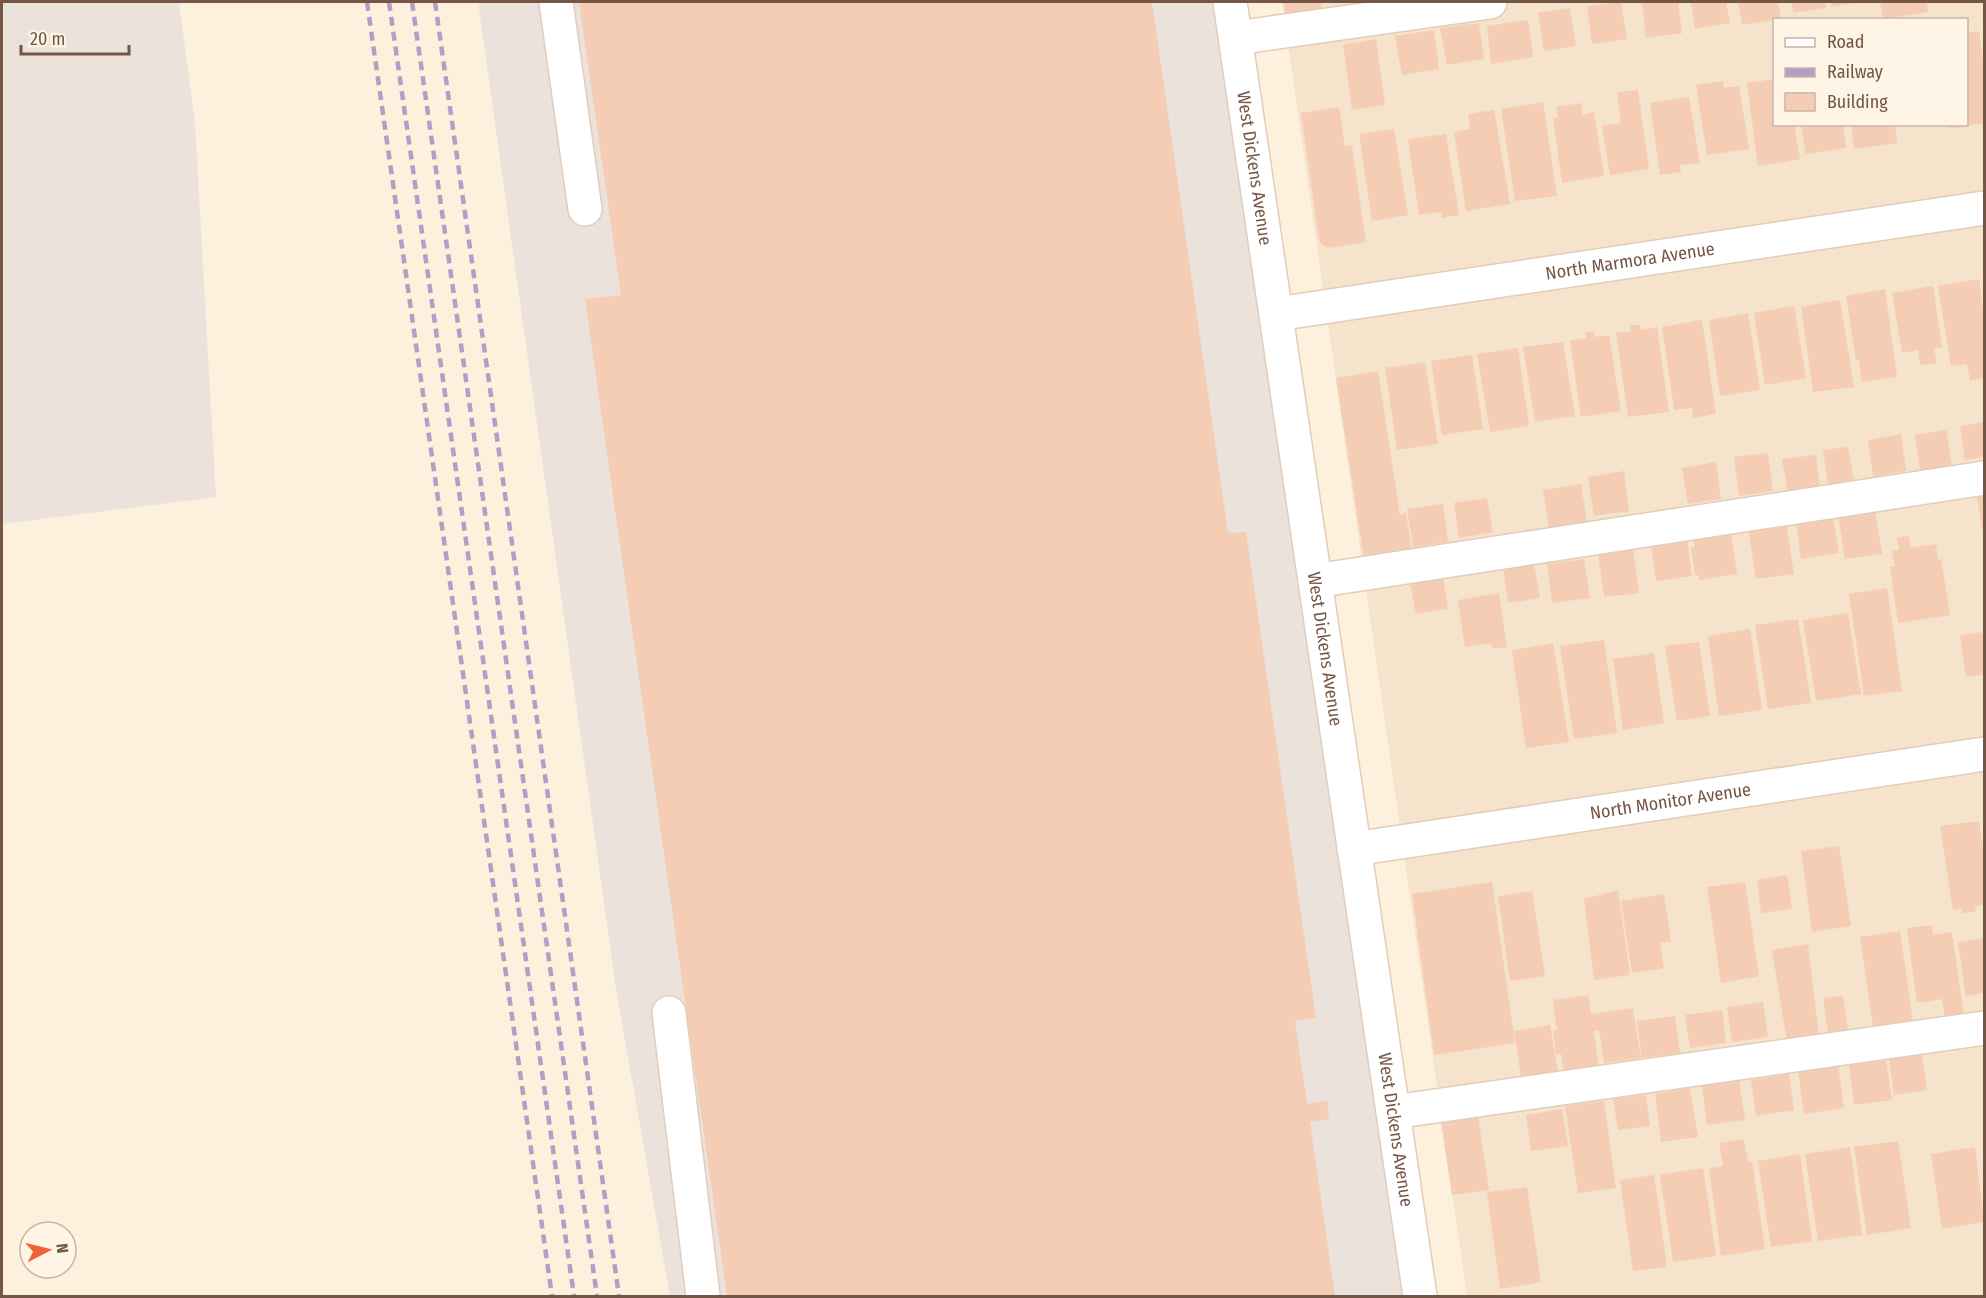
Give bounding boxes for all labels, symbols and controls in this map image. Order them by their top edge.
scale bar [21,18,129,56]
legend [1773,18,1968,126]
text: 20 m [30,28,65,50]
text: Road [1827,31,1864,53]
text: Railway [1827,61,1883,83]
street label: West Dickens Avenue [1232,90,1277,247]
text: Building [1827,91,1888,113]
street label: North Marmora Avenue [1544,238,1716,285]
street label: West Dickens Avenue [1303,571,1347,728]
street label: North Monitor Avenue [1588,778,1752,824]
street label: West Dickens Avenue [1373,1051,1418,1209]
north arrow [18,1220,78,1280]
text: N [52,1242,72,1254]

